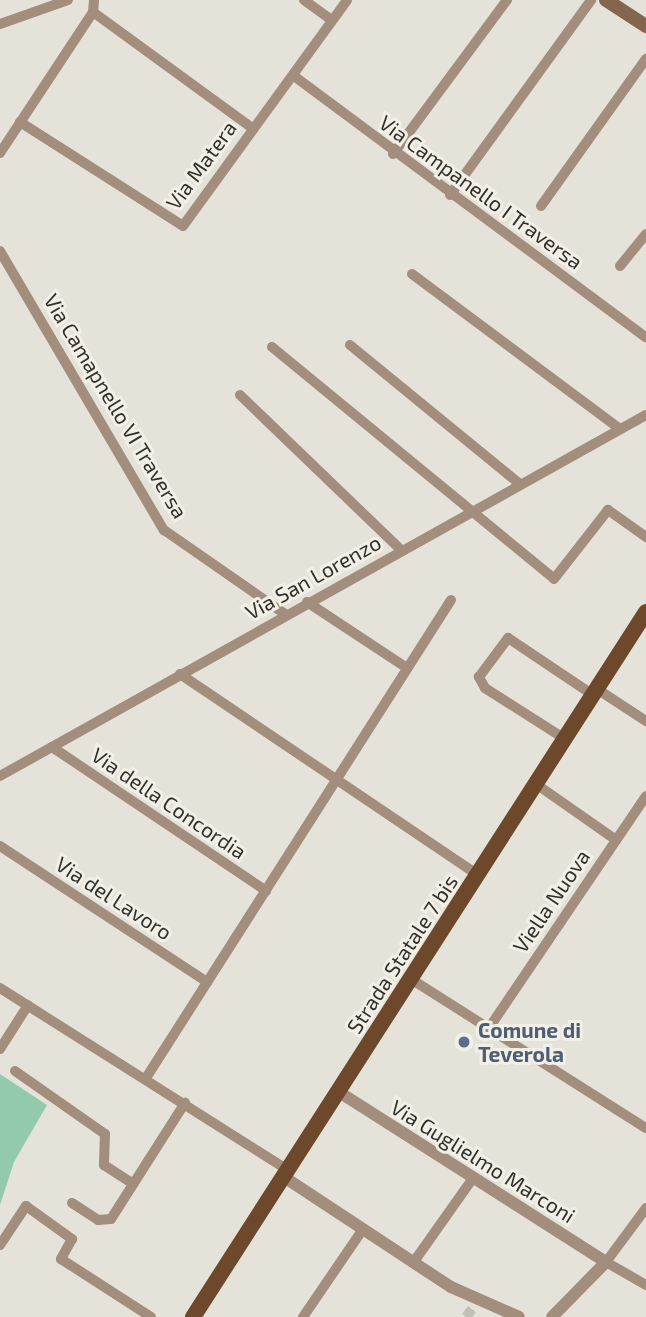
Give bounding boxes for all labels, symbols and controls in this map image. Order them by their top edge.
street label: Via Campanello I Traversa [374,110,588,274]
street label: Via Matera [160,116,242,214]
street label: Via Camapnello VI Traversa [39,289,193,523]
street label: Via San Lorenzo [241,529,385,625]
street label: Via della Concordia [87,742,251,864]
street label: Viella Nuova [507,845,595,957]
street label: Via del Lavoro [51,851,177,945]
street label: Strada Statale 7 bis [341,870,463,1038]
place label: Comune di Teverola [478,1017,581,1067]
marker: Comune di Teverola [456,1034,472,1050]
street label: Via Guglielmo Marconi [386,1094,580,1228]

